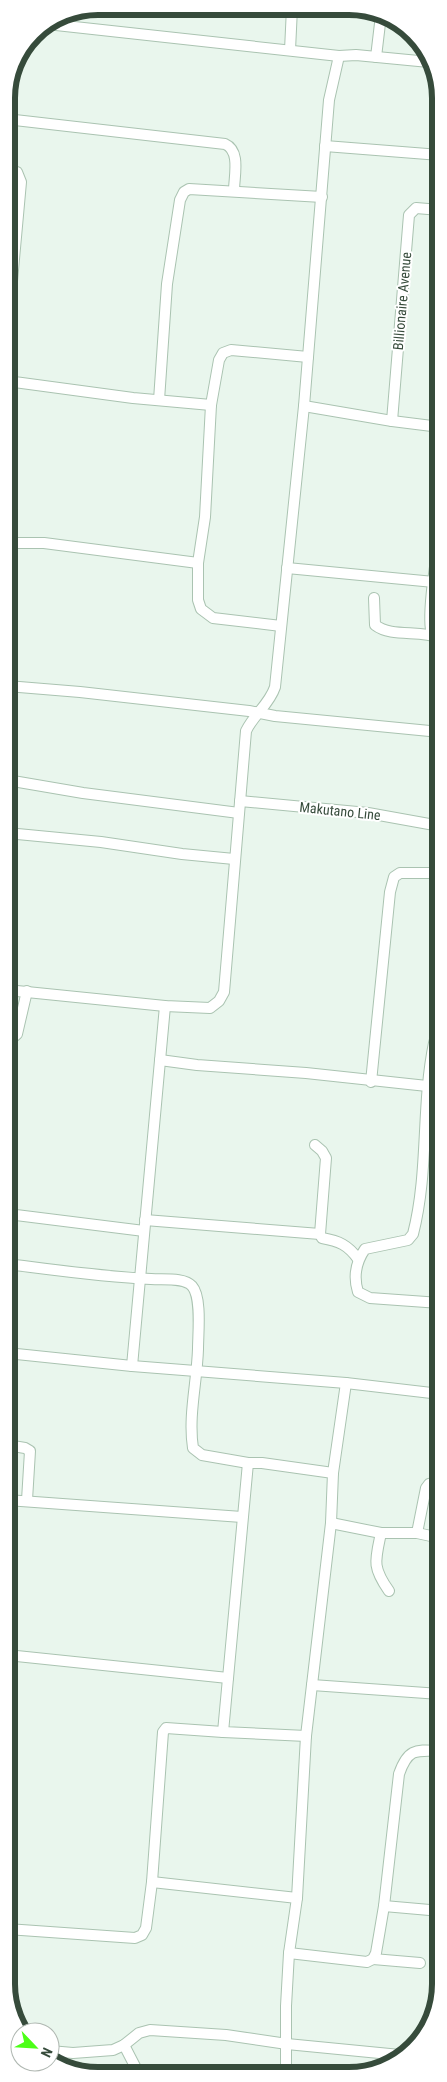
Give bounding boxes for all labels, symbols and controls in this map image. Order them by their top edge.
street label: Billionaire Avenue [390,251,414,351]
street label: Makutano Line [299,799,382,823]
north arrow [10,2022,60,2072]
text: N [38,2045,56,2060]

